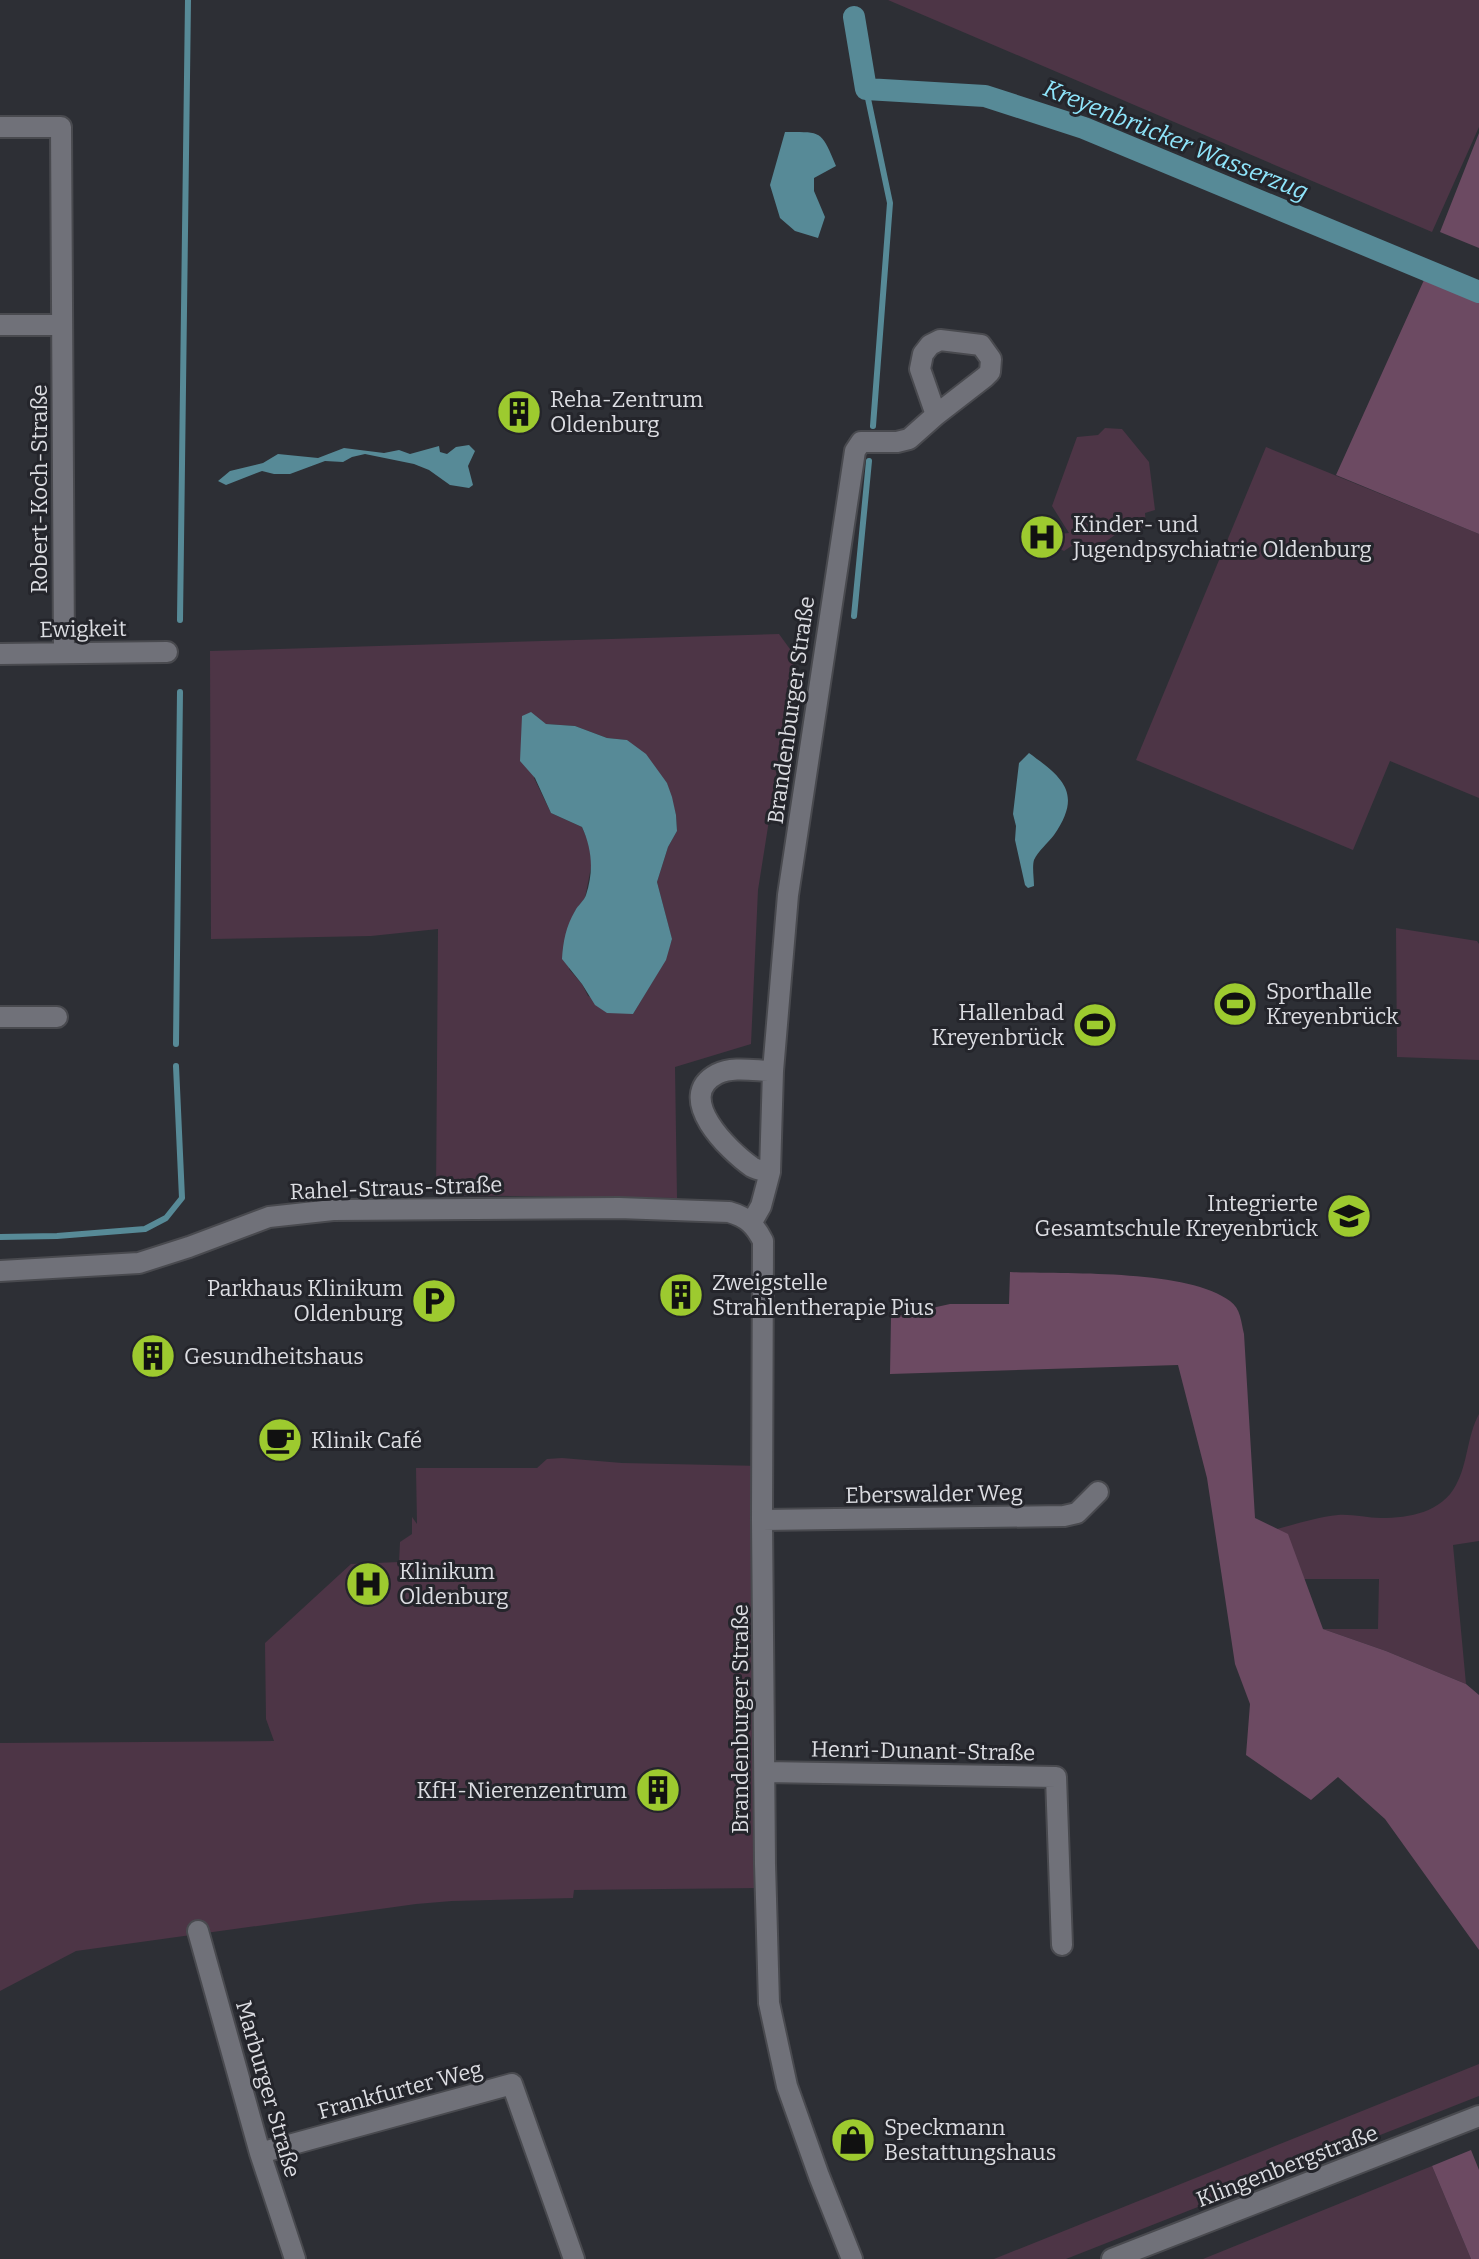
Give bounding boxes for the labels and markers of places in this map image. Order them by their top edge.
place label: Reha-Zentrum Oldenburg [550,386,703,438]
building icon: Reha-Zentrum Oldenburg [495,388,543,436]
place label: Kinder- und Jugendpsychiatrie Oldenburg [1072,511,1372,563]
hospital icon: Kinder- und Jugendpsychiatrie Oldenburg [1018,513,1066,561]
place label: Sporthalle Kreyenbrück [1266,978,1399,1030]
sports icon: Sporthalle Kreyenbrück [1211,980,1259,1028]
place label: Hallenbad Kreyenbrück [932,999,1065,1051]
sports icon: Hallenbad Kreyenbrück [1071,1001,1119,1049]
place label: Integrierte Gesamtschule Kreyenbrück [1035,1190,1319,1242]
school or university icon: Integrierte Gesamtschule Kreyenbrück [1325,1192,1373,1240]
place label: Zweigstelle Strahlentherapie Pius [712,1269,934,1321]
building icon: Zweigstelle Strahlentherapie Pius [657,1271,705,1319]
place label: Parkhaus Klinikum Oldenburg [207,1275,403,1327]
parking icon: Parkhaus Klinikum Oldenburg [410,1277,458,1325]
building icon: Gesundheitshaus [129,1332,177,1380]
place label: Gesundheitshaus [184,1343,364,1370]
cafe icon: Klinik Café [256,1416,304,1464]
place label: Klinik Café [311,1427,422,1454]
place label: Klinikum Oldenburg [399,1558,509,1610]
hospital icon: Klinikum Oldenburg [344,1560,392,1608]
building icon: KfH-Nierenzentrum [634,1766,682,1814]
place label: KfH-Nierenzentrum [417,1777,627,1804]
place label: Speckmann Bestattungshaus [884,2114,1056,2166]
shop icon: Speckmann Bestattungshaus [829,2116,877,2164]

